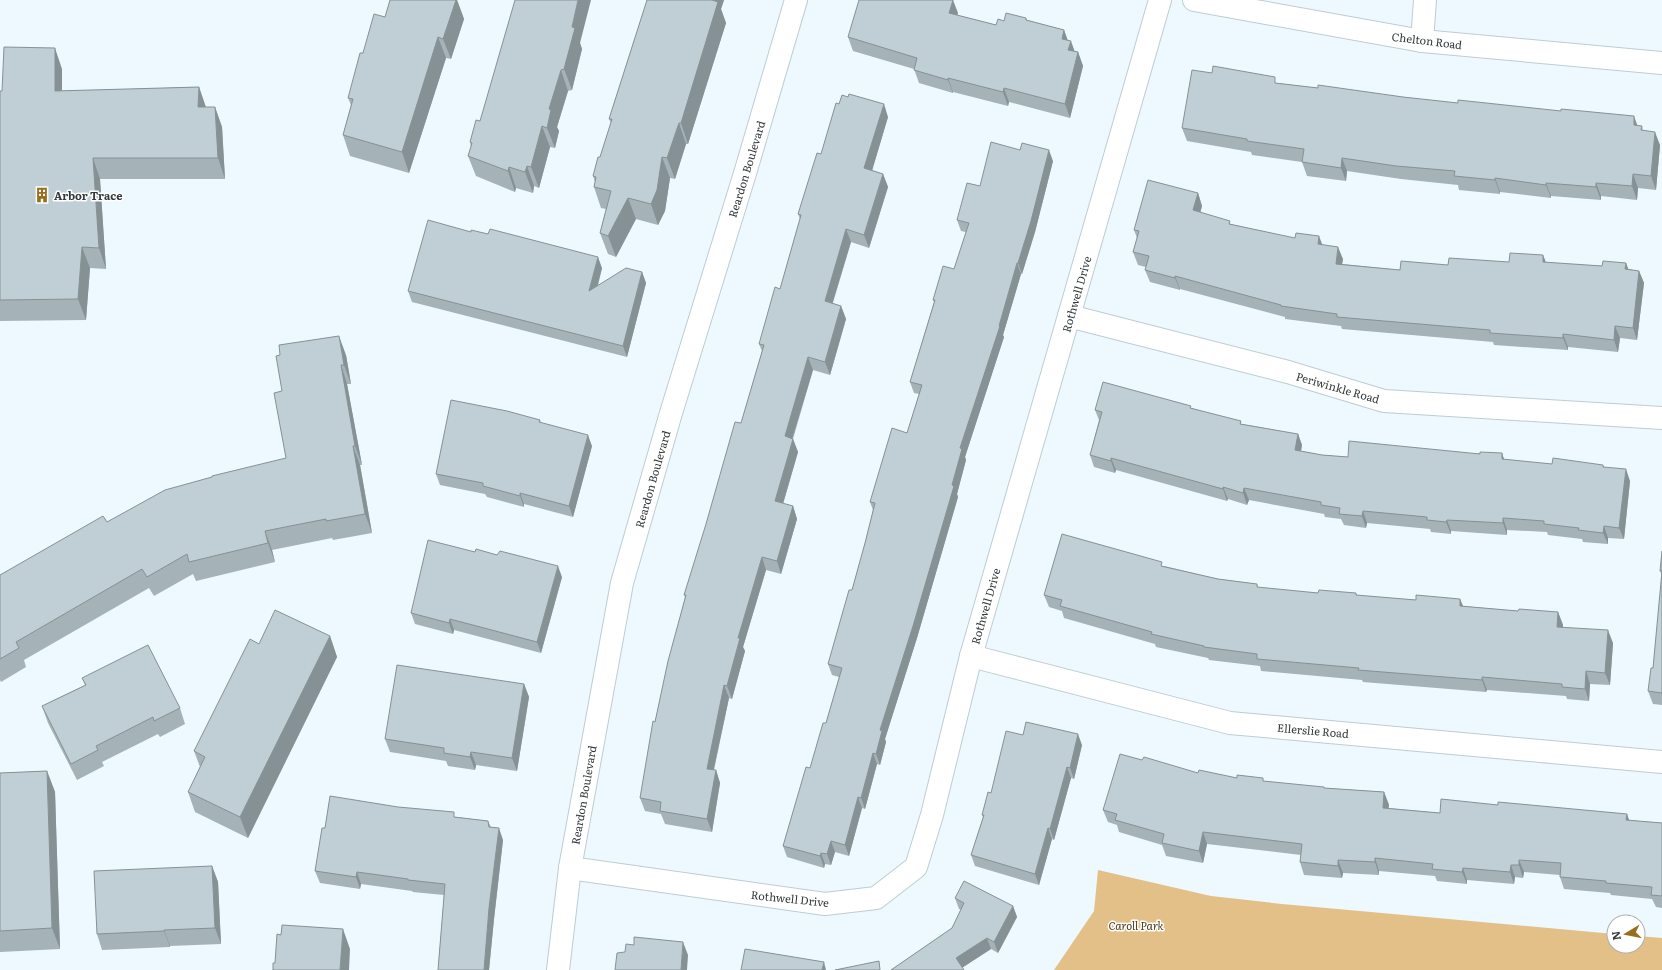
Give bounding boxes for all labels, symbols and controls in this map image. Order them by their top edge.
street label: Chelton Road [1391,28,1463,52]
street label: Reardon Boulevard [724,118,768,219]
building icon: Arbor Trace [33,186,51,204]
place label: Arbor Trace [54,187,122,203]
street label: Rothwell Drive [1057,254,1095,334]
street label: Periwinkle Road [1294,367,1382,407]
street label: Reardon Boulevard [630,428,674,529]
street label: Rothwell Drive [966,566,1004,646]
street label: Ellerslie Road [1276,719,1350,741]
street label: Reardon Boulevard [566,744,600,846]
street label: Rothwell Drive [750,886,830,910]
north arrow [1606,914,1646,954]
park label: Caroll Park [1108,917,1164,933]
text: N [1606,930,1624,942]

